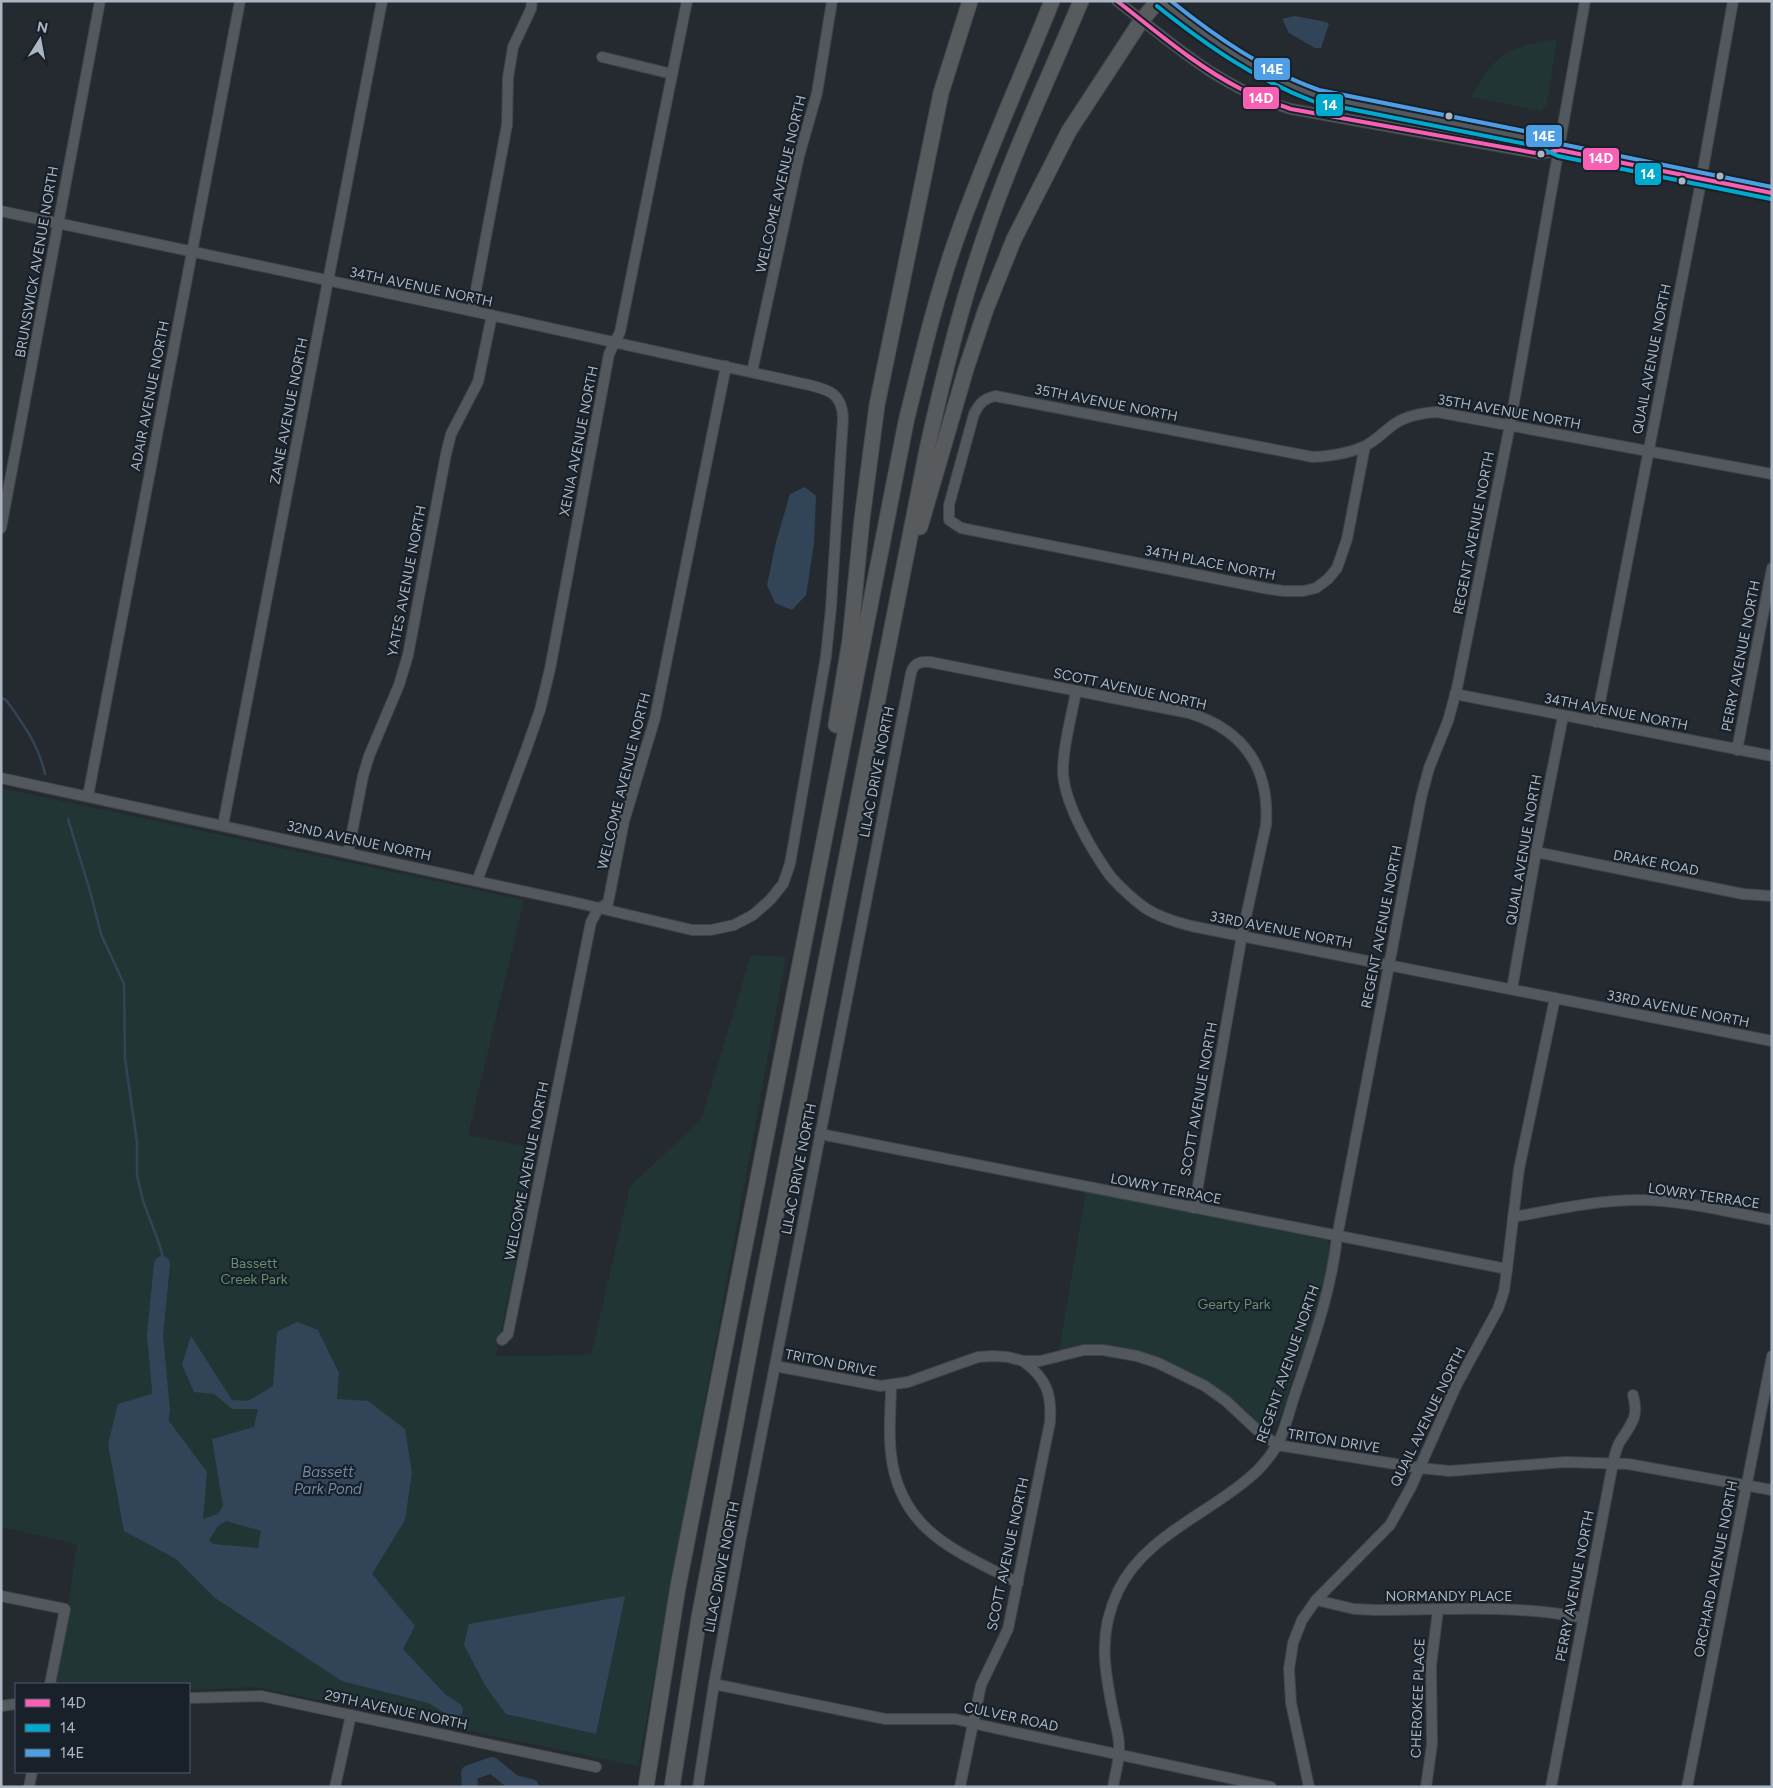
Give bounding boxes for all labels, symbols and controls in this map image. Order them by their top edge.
north arrow [15,15,65,65]
text: N [35,18,49,37]
line badge: 14E [1253,57,1291,81]
text: 14E [1260,61,1284,78]
line badge: 14D [1242,86,1280,110]
text: 14D [1249,90,1273,107]
line badge: 14 [1315,93,1344,117]
street label: WELCOME AVENUE NORTH [752,94,810,274]
text: 14 [1323,97,1338,114]
unlabelled marker [1444,111,1454,121]
line badge: 14E [1525,124,1563,148]
text: 14E [1532,128,1556,145]
line badge: 14D [1582,147,1620,171]
unlabelled marker [1536,149,1546,159]
text: 14D [1589,150,1613,167]
line badge: 14 [1634,162,1662,186]
street label: BRUNSWICK AVENUE NORTH [12,165,62,359]
text: 14 [1641,166,1656,183]
unlabelled marker [1715,171,1725,181]
unlabelled marker [1677,176,1687,186]
street label: 34TH AVENUE NORTH [348,264,494,310]
street label: QUAIL AVENUE NORTH [1629,282,1675,436]
street label: ADAIR AVENUE NORTH [127,319,173,473]
street label: ZANE AVENUE NORTH [266,336,312,486]
street label: XENIA AVENUE NORTH [556,365,602,517]
street label: 35TH AVENUE NORTH [1033,381,1179,425]
street label: 35TH AVENUE NORTH [1436,391,1582,433]
street label: REGENT AVENUE NORTH [1450,450,1498,616]
street label: YATES AVENUE NORTH [384,504,430,658]
street label: 34TH PLACE NORTH [1143,542,1277,584]
street label: PERRY AVENUE NORTH [1718,579,1764,733]
street label: SCOTT AVENUE NORTH [1052,664,1208,714]
street label: 34TH AVENUE NORTH [1543,690,1689,734]
street label: WELCOME AVENUE NORTH [594,691,654,871]
street label: LILAC DRIVE NORTH [856,705,898,839]
street label: QUAIL AVENUE NORTH [1502,773,1546,927]
street label: 32ND AVENUE NORTH [285,817,433,865]
street label: REGENT AVENUE NORTH [1358,844,1406,1010]
street label: DRAKE ROAD [1612,846,1700,880]
street label: 33RD AVENUE NORTH [1208,908,1354,952]
street label: 33RD AVENUE NORTH [1605,987,1751,1031]
street label: SCOTT AVENUE NORTH [1177,1021,1221,1177]
street label: WELCOME AVENUE NORTH [501,1080,553,1262]
street label: LILAC DRIVE NORTH [778,1102,820,1236]
street label: LOWRY TERRACE [1109,1170,1223,1208]
street label: LOWRY TERRACE [1647,1180,1761,1212]
park label: Bassett Creek Park [221,1255,288,1288]
street label: REGENT AVENUE NORTH [1253,1283,1323,1445]
park label: Gearty Park [1198,1296,1271,1313]
street label: QUAIL AVENUE NORTH [1387,1345,1469,1489]
street label: TRITON DRIVE [784,1346,878,1380]
street label: TRITON DRIVE [1287,1425,1381,1457]
water label: Bassett Park Pond [294,1463,362,1498]
street label: SCOTT AVENUE NORTH [983,1476,1033,1632]
street label: ORCHARD AVENUE NORTH [1691,1479,1741,1659]
street label: LILAC DRIVE NORTH [701,1500,743,1634]
street label: PERRY AVENUE NORTH [1552,1509,1598,1663]
street label: NORMANDY PLACE [1386,1588,1512,1605]
street label: CHEROKEE PLACE [1407,1638,1429,1758]
legend [15,1683,190,1773]
street label: 29TH AVENUE NORTH [323,1687,469,1733]
text: 14D [60,1694,86,1712]
street label: CULVER ROAD [962,1699,1060,1735]
text: 14 [60,1719,76,1737]
text: 14E [60,1744,84,1762]

